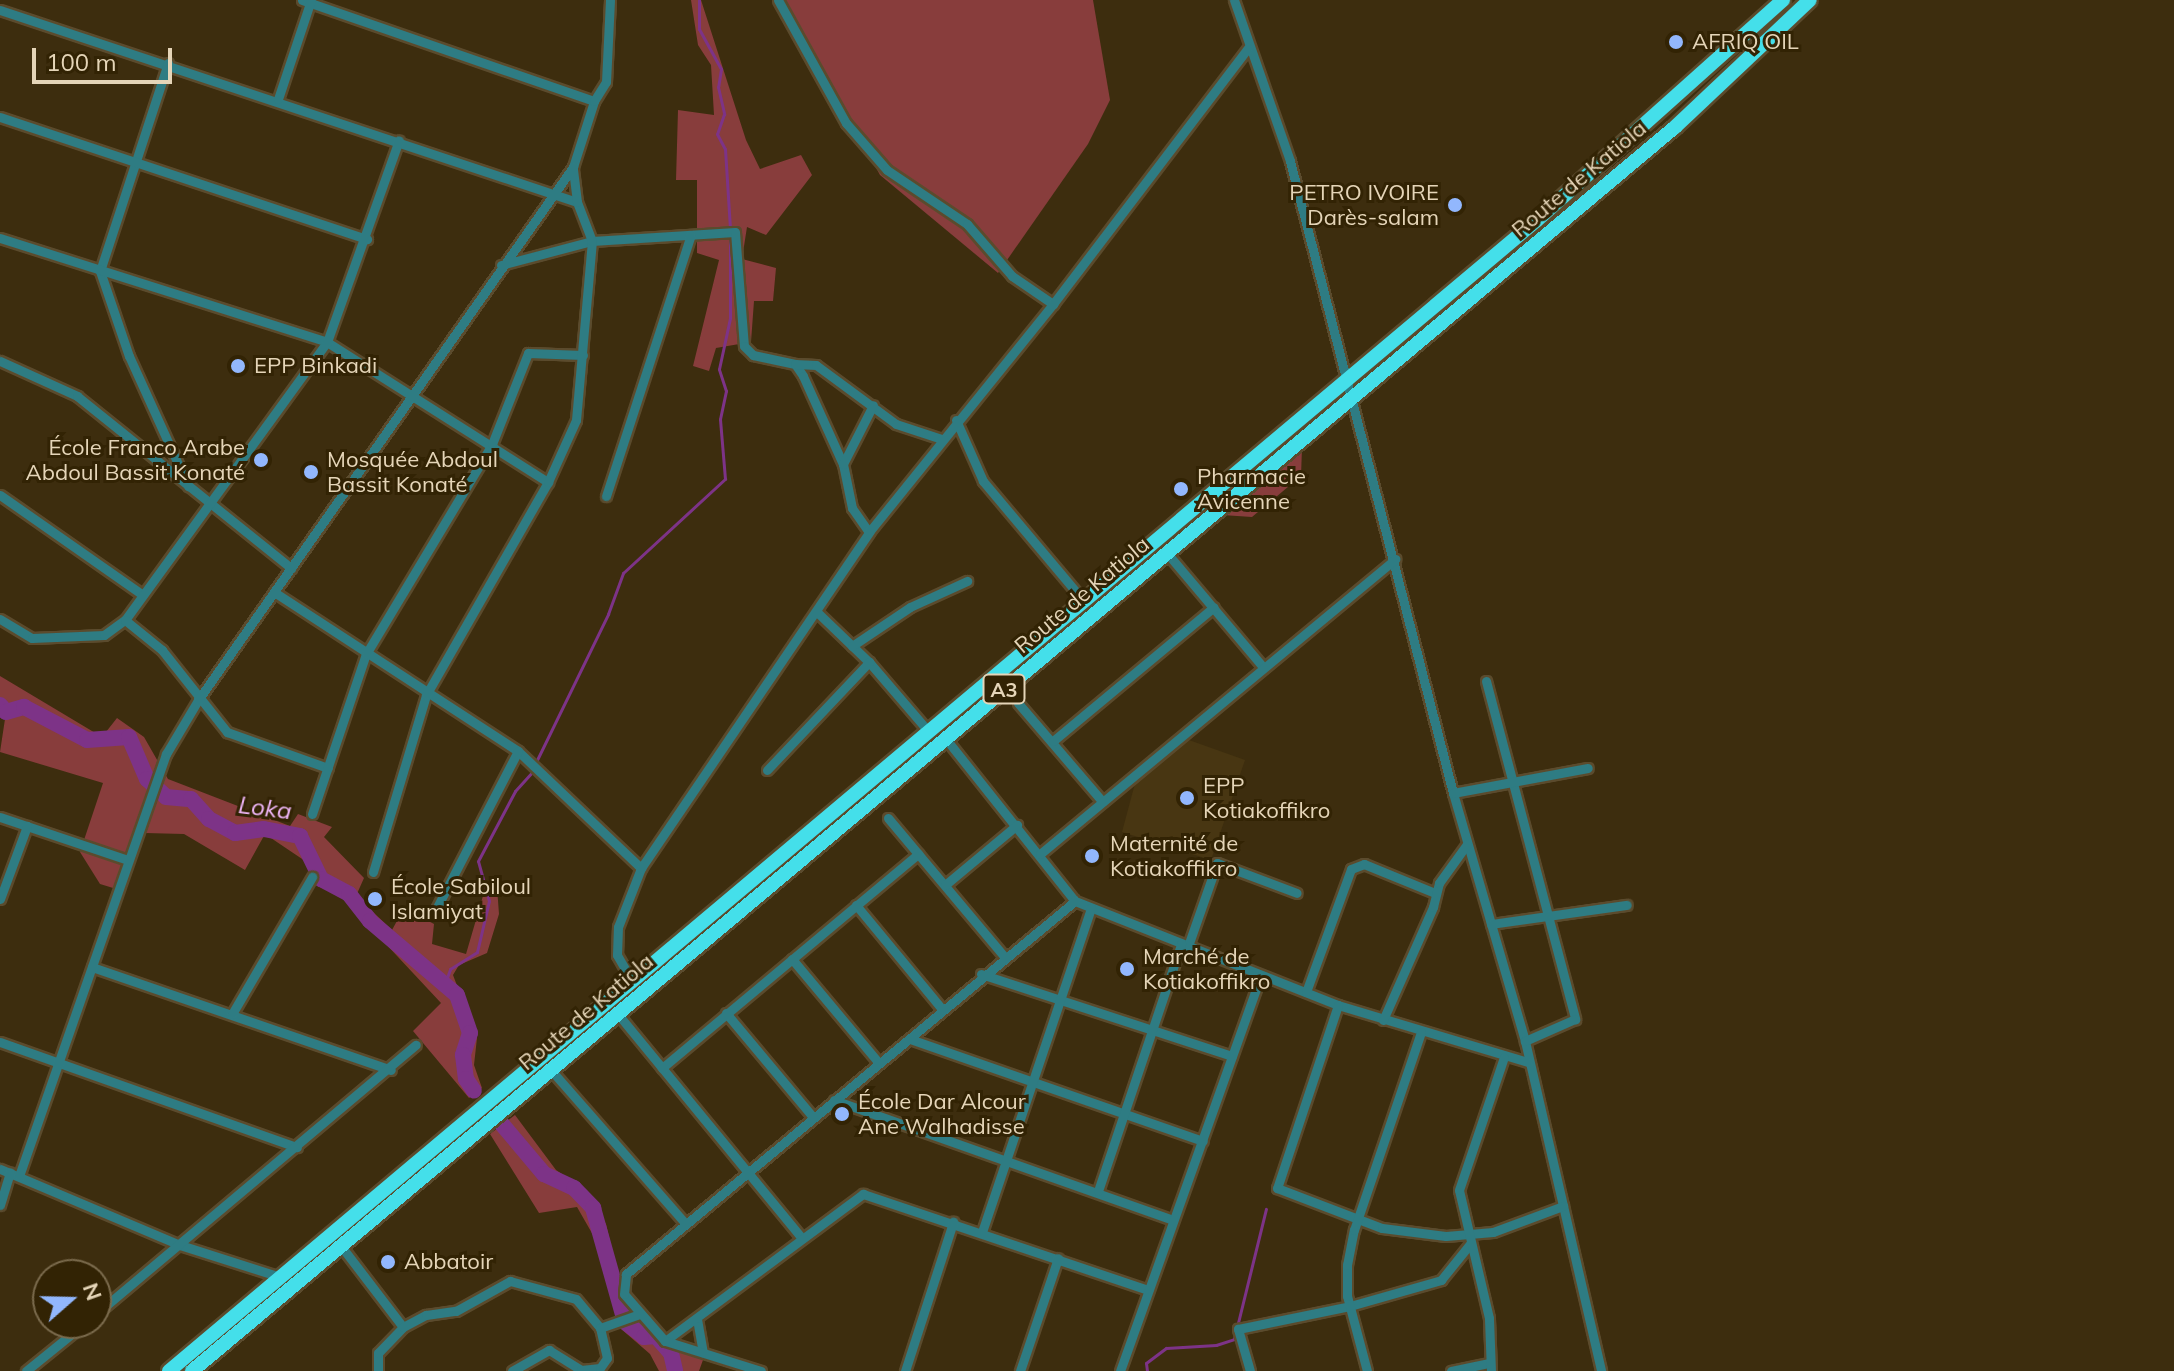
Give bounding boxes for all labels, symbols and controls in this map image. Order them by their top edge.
place label: AFRIQ OIL [1692,29,1799,55]
scale bar [36,32,176,82]
marker: AFRIQ OIL [1667,33,1685,51]
text: 100 m [46,47,117,77]
street label: Route de Katiola [1506,115,1652,243]
place label: PETRO IVOIRE Darès-salam [1289,179,1439,230]
marker: PETRO IVOIRE Darès-salam [1446,196,1464,214]
place label: EPP Binkadi [254,353,377,379]
marker: EPP Binkadi [229,357,247,375]
place label: École Franco Arabe Abdoul Bassit Konaté [26,434,245,486]
place label: Mosquée Abdoul Bassit Konaté [327,446,498,498]
marker: École Franco Arabe Abdoul Bassit Konaté [252,451,270,469]
marker: Mosquée Abdoul Bassit Konaté [302,463,320,481]
place label: Pharmacie Avicenne [1197,463,1306,514]
marker: Pharmacie Avicenne [1172,480,1190,498]
street label: Route de Katiola [1009,531,1155,659]
road number: A3 [982,673,1026,705]
place label: EPP Kotiakoffikro [1203,772,1330,824]
marker: EPP Kotiakoffikro [1178,789,1196,807]
water label: Loka [237,790,293,826]
place label: Maternité de Kotiakoffikro [1110,830,1238,882]
marker: Maternité de Kotiakoffikro [1081,845,1103,867]
place label: École Sabiloul Islamiyat [391,873,531,924]
marker: École Sabiloul Islamiyat [366,890,384,908]
place label: Marché de Kotiakoffikro [1143,943,1270,994]
street label: Route de Katiola [513,948,659,1076]
marker: Marché de Kotiakoffikro [1118,960,1136,978]
place label: École Dar Alcour Ane Walhadisse [858,1088,1026,1140]
marker: École Dar Alcour Ane Walhadisse [833,1105,851,1123]
place label: Abbatoir [404,1249,493,1275]
marker: Abbatoir [379,1253,397,1271]
north arrow [32,1259,112,1339]
text: N [77,1279,109,1304]

